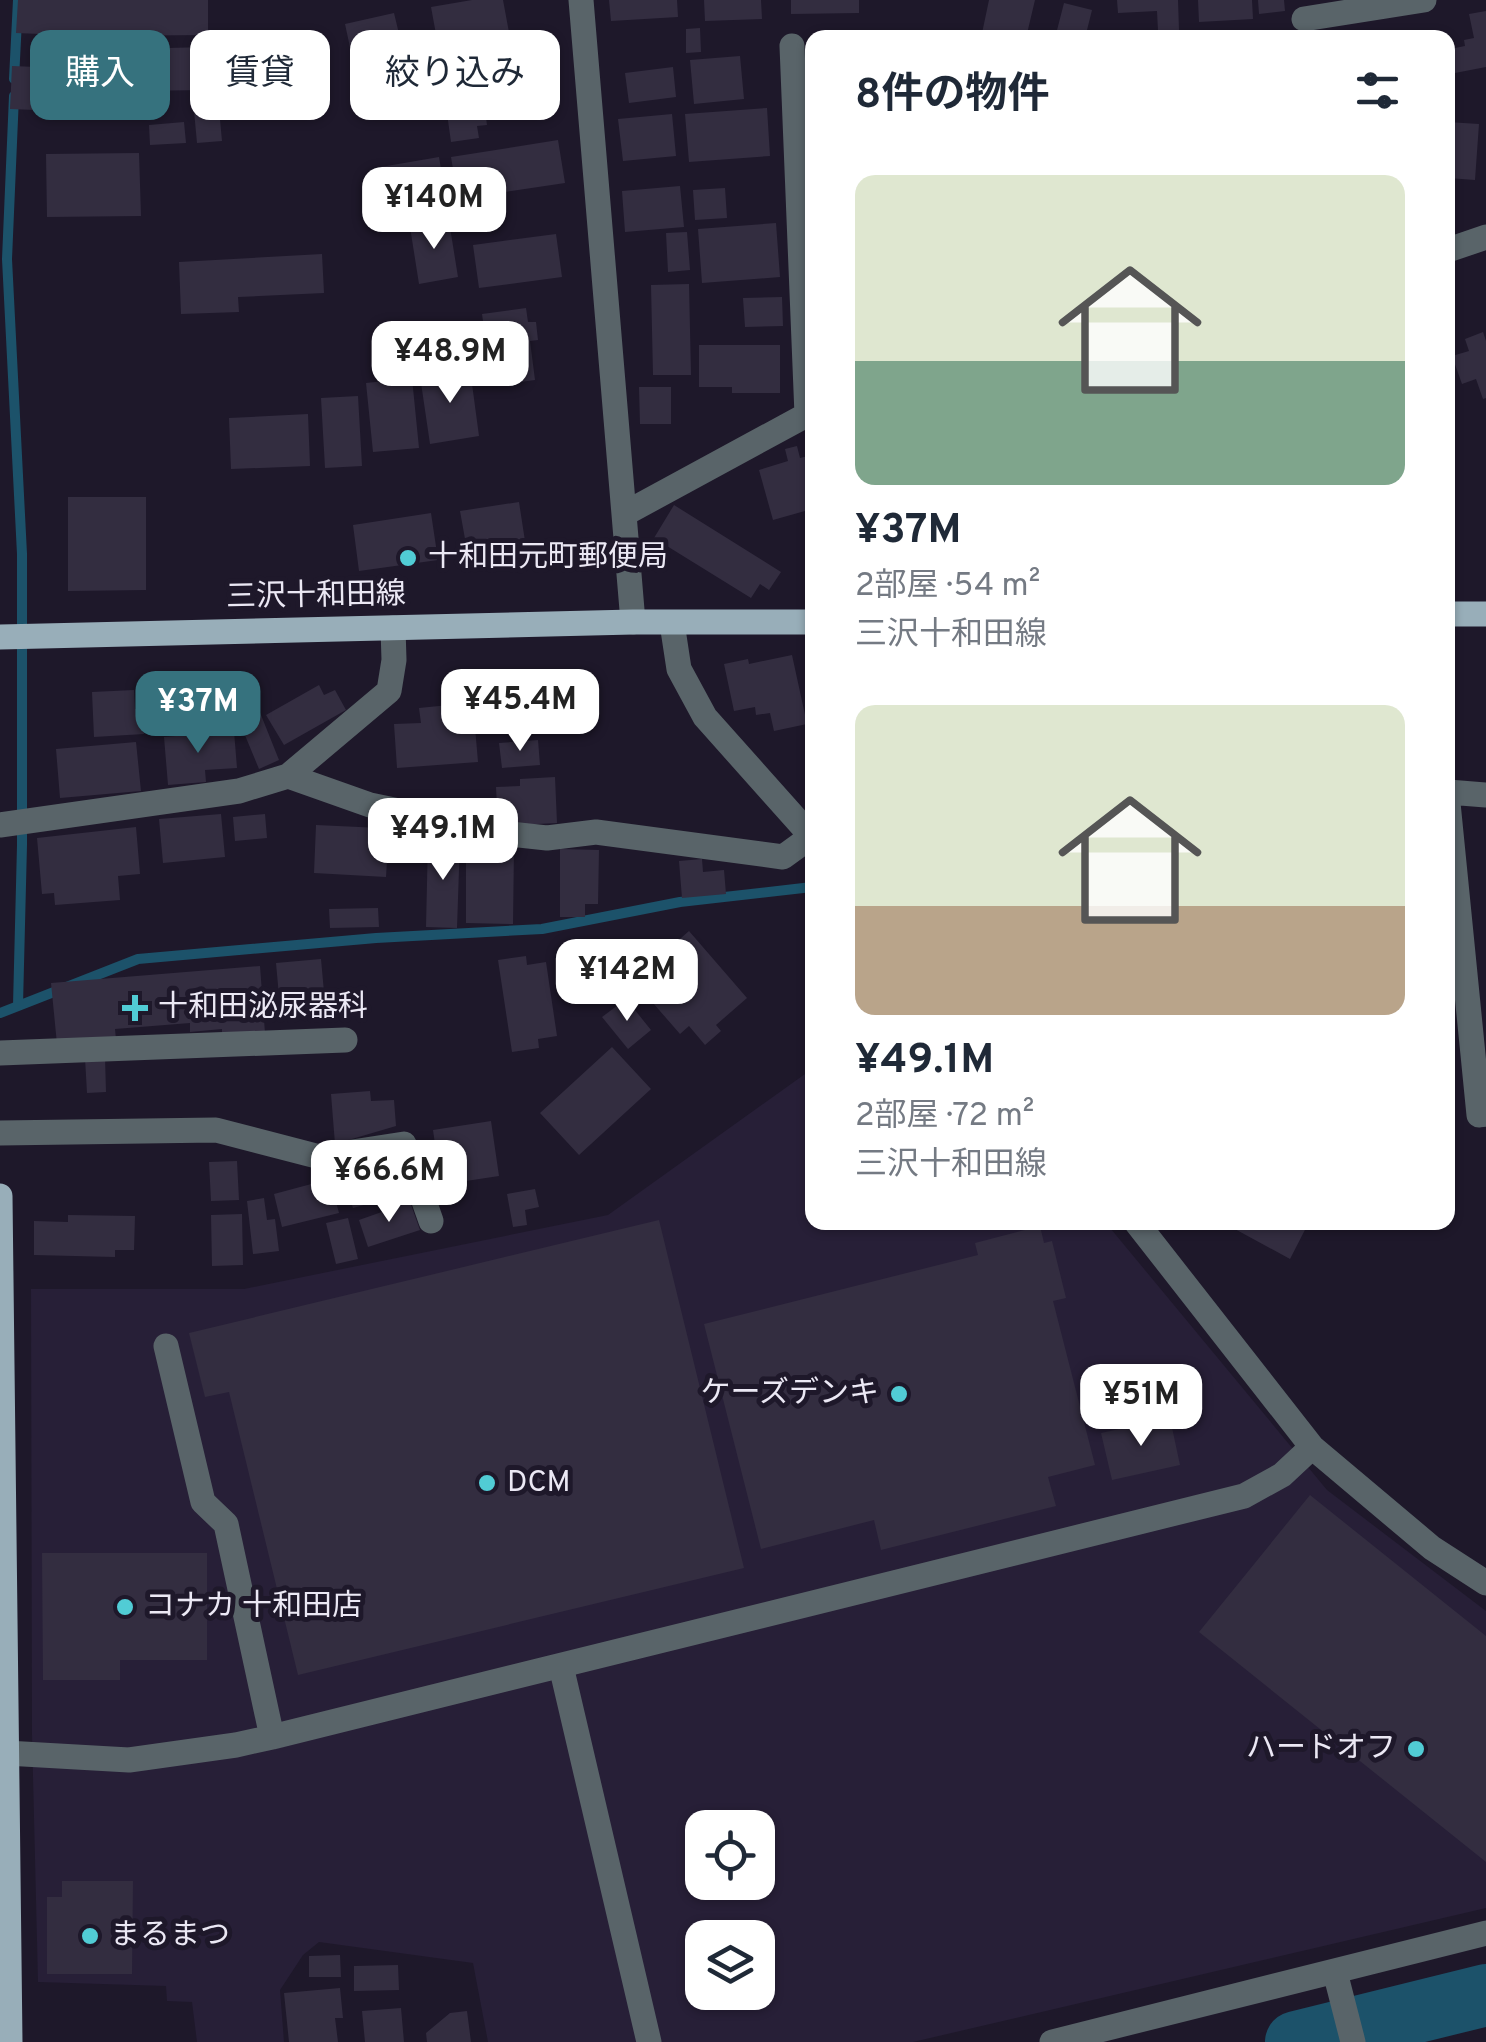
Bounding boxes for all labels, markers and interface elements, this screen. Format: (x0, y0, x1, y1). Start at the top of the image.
chip: 購入 (30, 30, 170, 120)
chip: 賃貸 (190, 30, 330, 120)
chip: 絞り込み (350, 30, 560, 120)
icon: filters (1350, 63, 1405, 118)
text: 8件の物件 (855, 70, 1049, 123)
pin: ¥140M (364, 167, 504, 252)
text: ¥140M (384, 179, 484, 219)
icon: home (1040, 240, 1220, 420)
pin: ¥48.9M (369, 321, 531, 406)
text: ¥48.9M (394, 333, 506, 373)
text: ¥37M (855, 505, 961, 558)
place label: 十和田元町郵便局 (428, 540, 668, 577)
marker: 十和田元町郵便局 (397, 547, 419, 569)
text: 2部屋 · 54 m² (855, 567, 1040, 607)
street label: 三沢十和田線 (226, 577, 406, 617)
text: 三沢十和田線 (855, 616, 1047, 656)
pin: ¥45.4M (439, 669, 601, 754)
pin: ¥37M (139, 671, 257, 756)
text: ¥45.4M (463, 681, 577, 721)
text: ¥37M (157, 683, 239, 723)
icon: home (1040, 770, 1220, 950)
pin: ¥49.1M (362, 798, 524, 883)
text: ¥49.1M (390, 810, 496, 850)
pin: ¥142M (557, 939, 697, 1024)
text: ¥142M (578, 951, 676, 991)
place label: 十和田泌尿器科 (158, 990, 368, 1027)
marker: 十和田泌尿器科 (122, 995, 148, 1021)
text: ¥49.1M (855, 1035, 994, 1088)
text: 2部屋 · 72 m² (855, 1097, 1034, 1137)
pin: ¥66.6M (308, 1140, 470, 1225)
text: 三沢十和田線 (855, 1146, 1047, 1186)
text: ¥66.6M (333, 1152, 445, 1192)
pin: ¥51M (1082, 1364, 1200, 1449)
place label: ケーズデンキ (701, 1376, 879, 1413)
text: ¥51M (1102, 1376, 1180, 1416)
marker: ケーズデンキ (888, 1383, 910, 1405)
place label: DCM (507, 1465, 571, 1502)
marker: DCM (476, 1472, 498, 1494)
place label: コナカ 十和田店 (145, 1589, 362, 1626)
marker: コナカ 十和田店 (114, 1596, 136, 1618)
place label: ハードオフ (1246, 1731, 1396, 1768)
marker: ハードオフ (1405, 1738, 1427, 1760)
map controls (685, 1810, 775, 2010)
button: locate (685, 1810, 775, 1900)
place label: まるまつ (110, 1918, 230, 1955)
button: layers (685, 1920, 775, 2010)
marker: まるまつ (79, 1925, 101, 1947)

